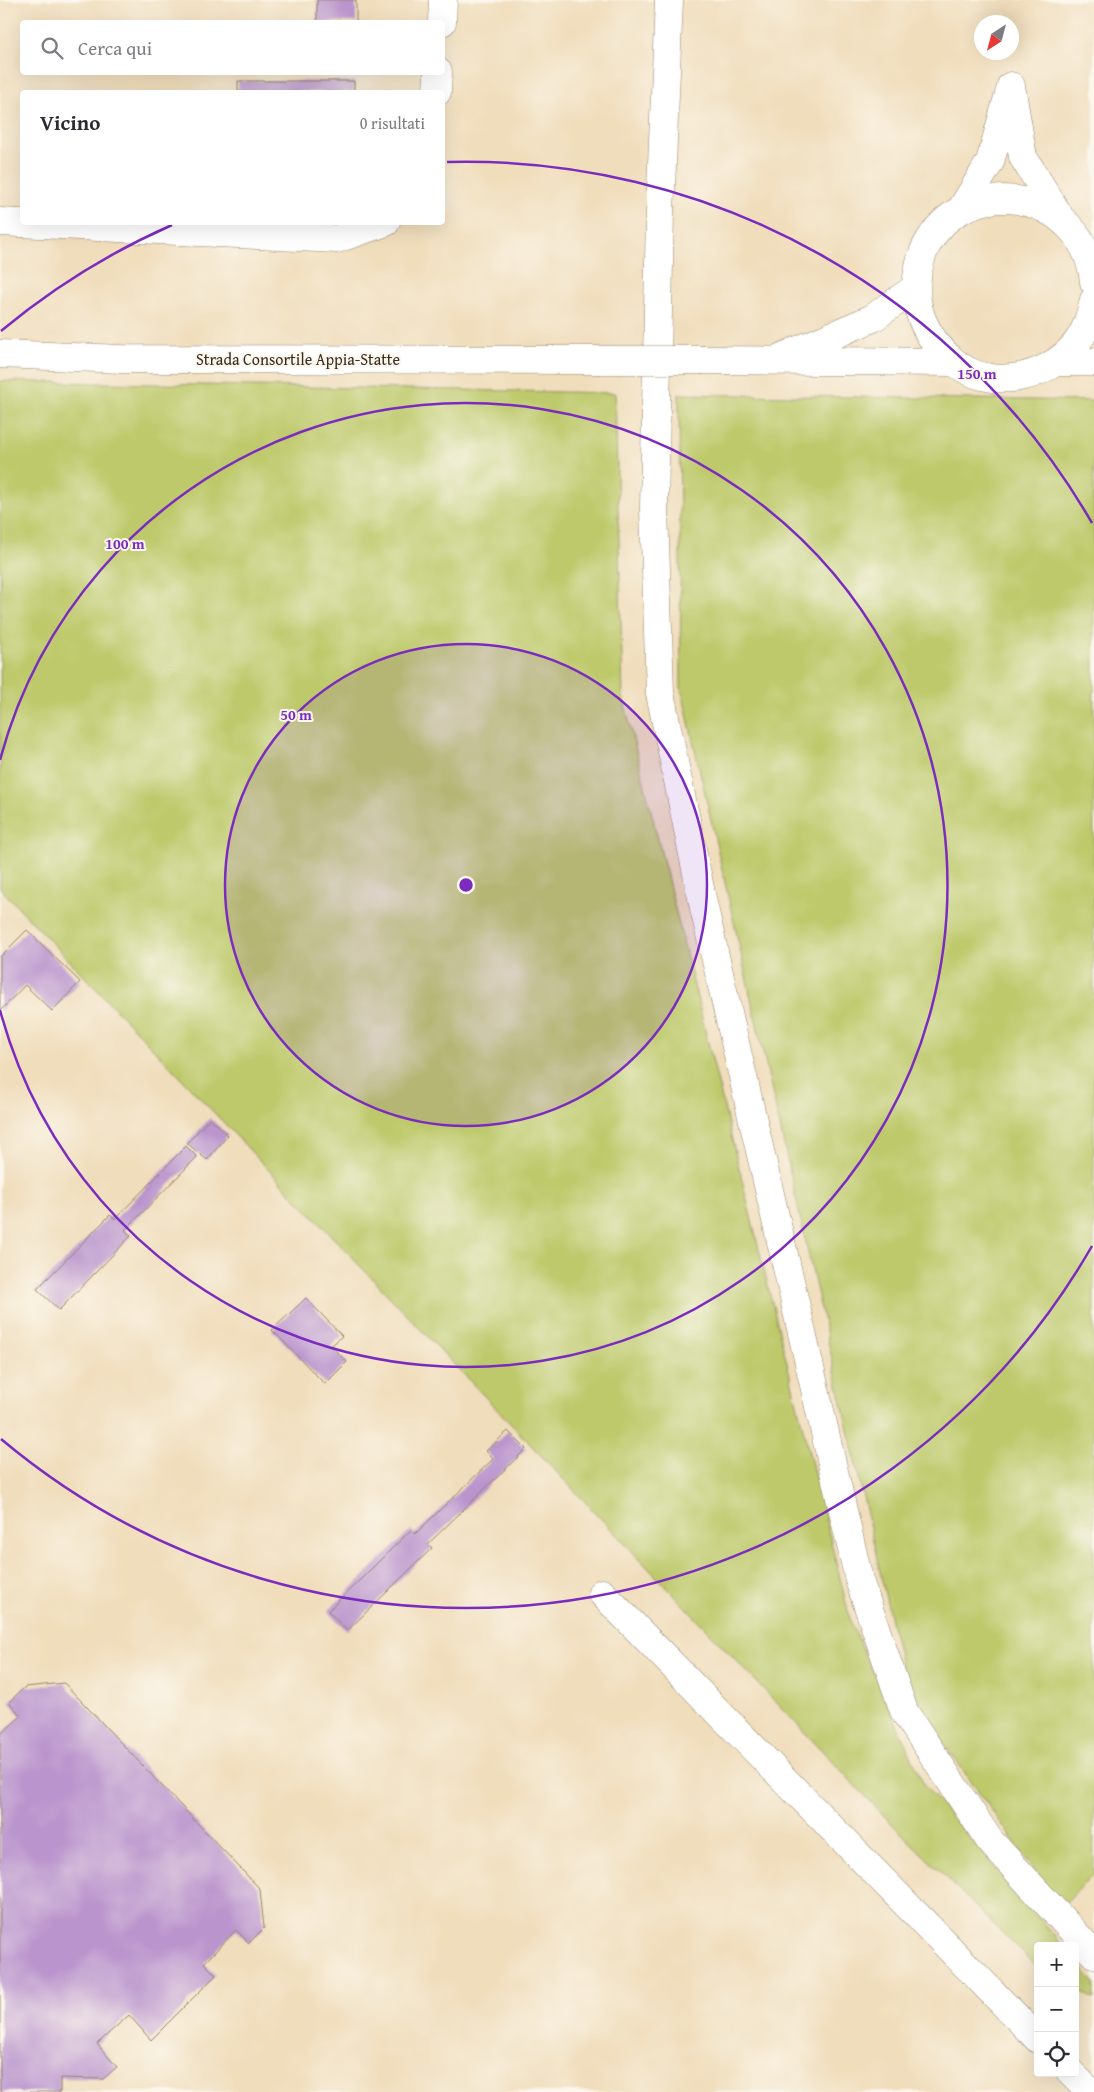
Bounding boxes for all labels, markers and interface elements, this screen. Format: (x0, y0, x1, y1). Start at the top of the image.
north arrow (974, 15, 1019, 60)
search box (20, 20, 445, 75)
icon: search (38, 34, 66, 62)
text: Cerca qui (78, 34, 152, 62)
text: Vicino (40, 107, 100, 138)
text: 0 risultati (360, 111, 425, 135)
street label: Strada Consortile Appia-Statte (196, 347, 400, 371)
text: 150 m (957, 363, 997, 384)
text: 100 m (105, 533, 145, 554)
text: 50 m (280, 704, 312, 725)
centre of rings (457, 876, 475, 894)
map controls (1034, 1942, 1079, 2077)
button: + (1034, 1942, 1079, 1987)
button: − (1034, 1987, 1079, 2032)
button: locate (1034, 2032, 1079, 2077)

